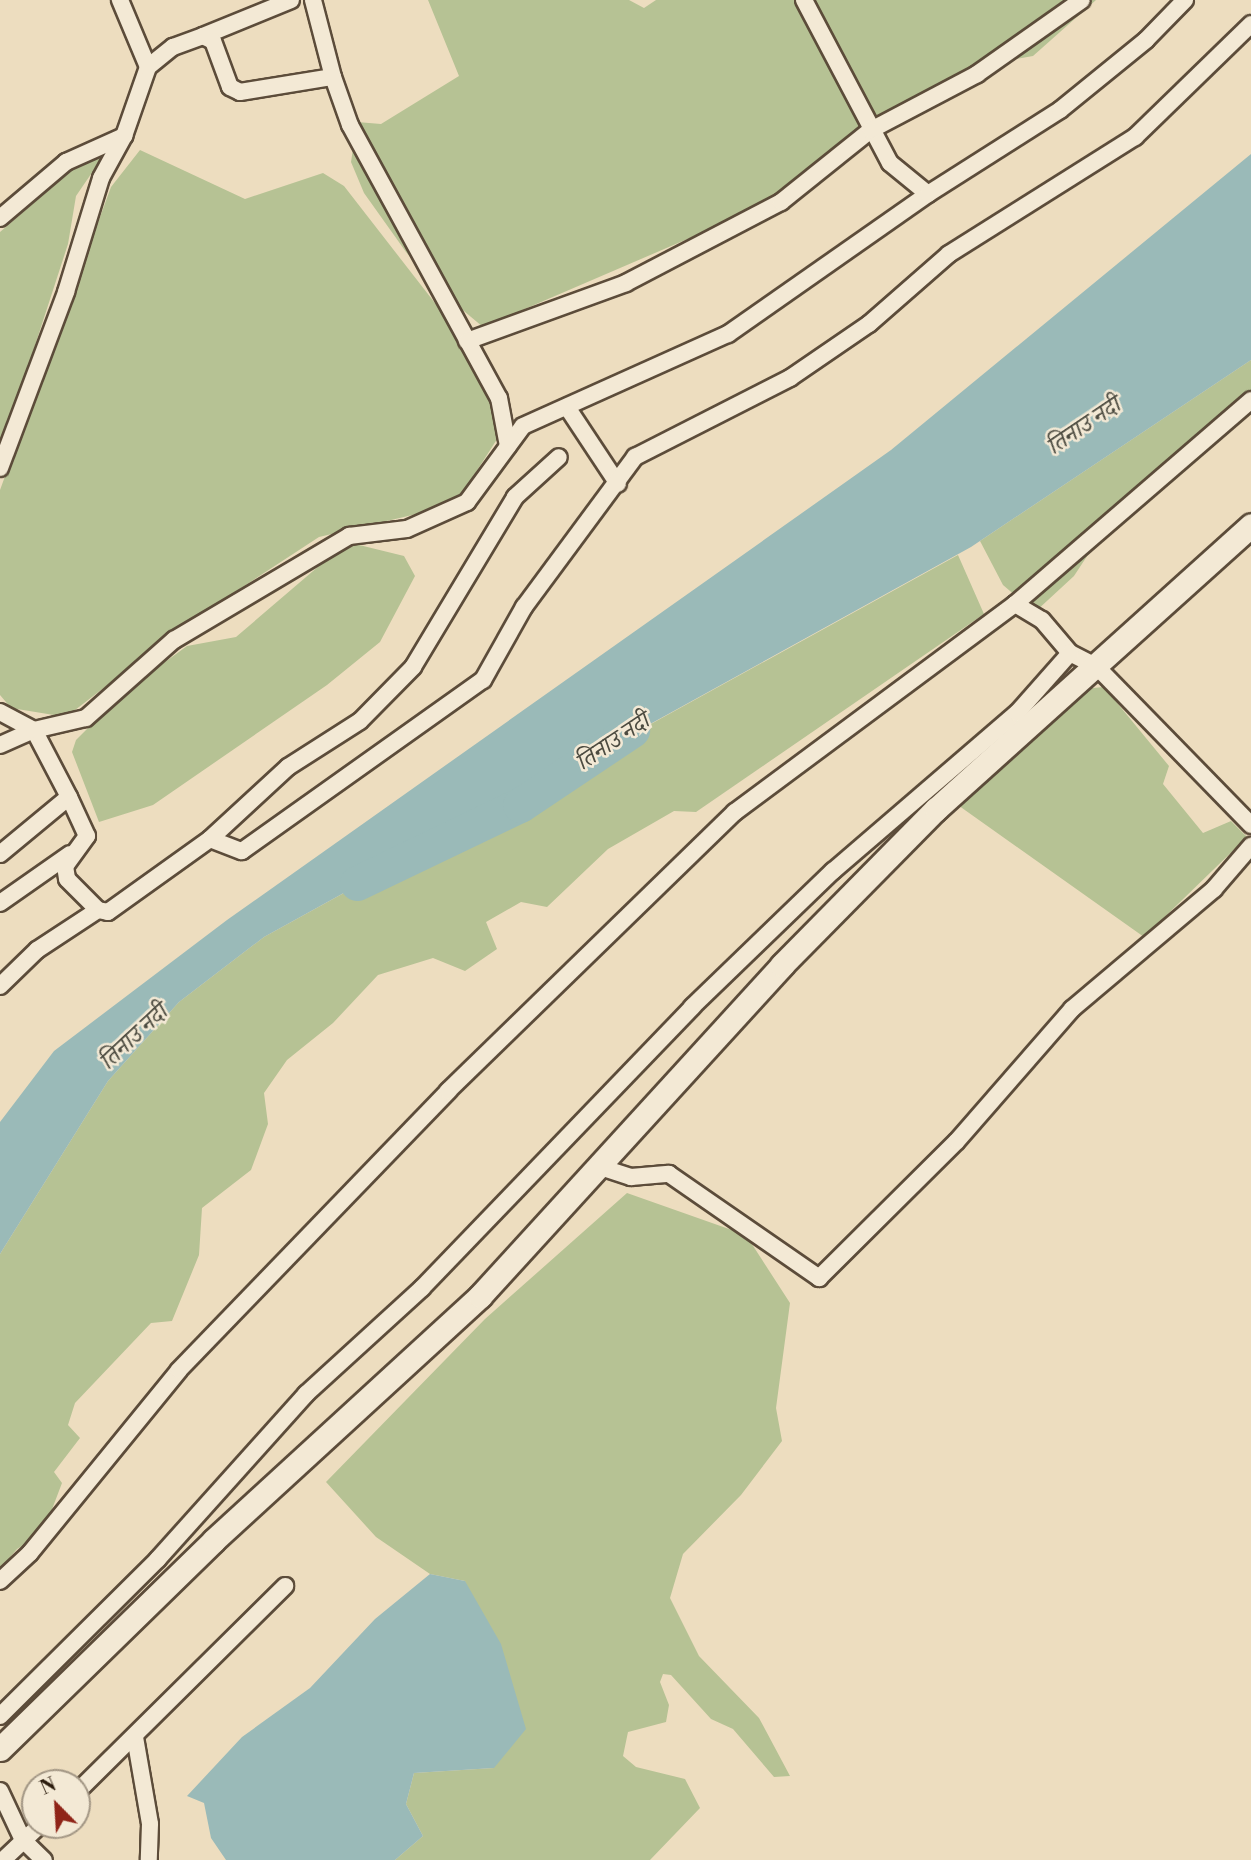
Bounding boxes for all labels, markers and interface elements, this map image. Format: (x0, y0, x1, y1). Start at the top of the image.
water label: तिनाउ नदी (1042, 392, 1126, 462)
water label: तिनाउ नदी (571, 708, 655, 778)
water label: तिनाउ नदी (94, 999, 174, 1077)
north arrow (21, 1769, 91, 1839)
text: N (37, 1773, 60, 1801)

